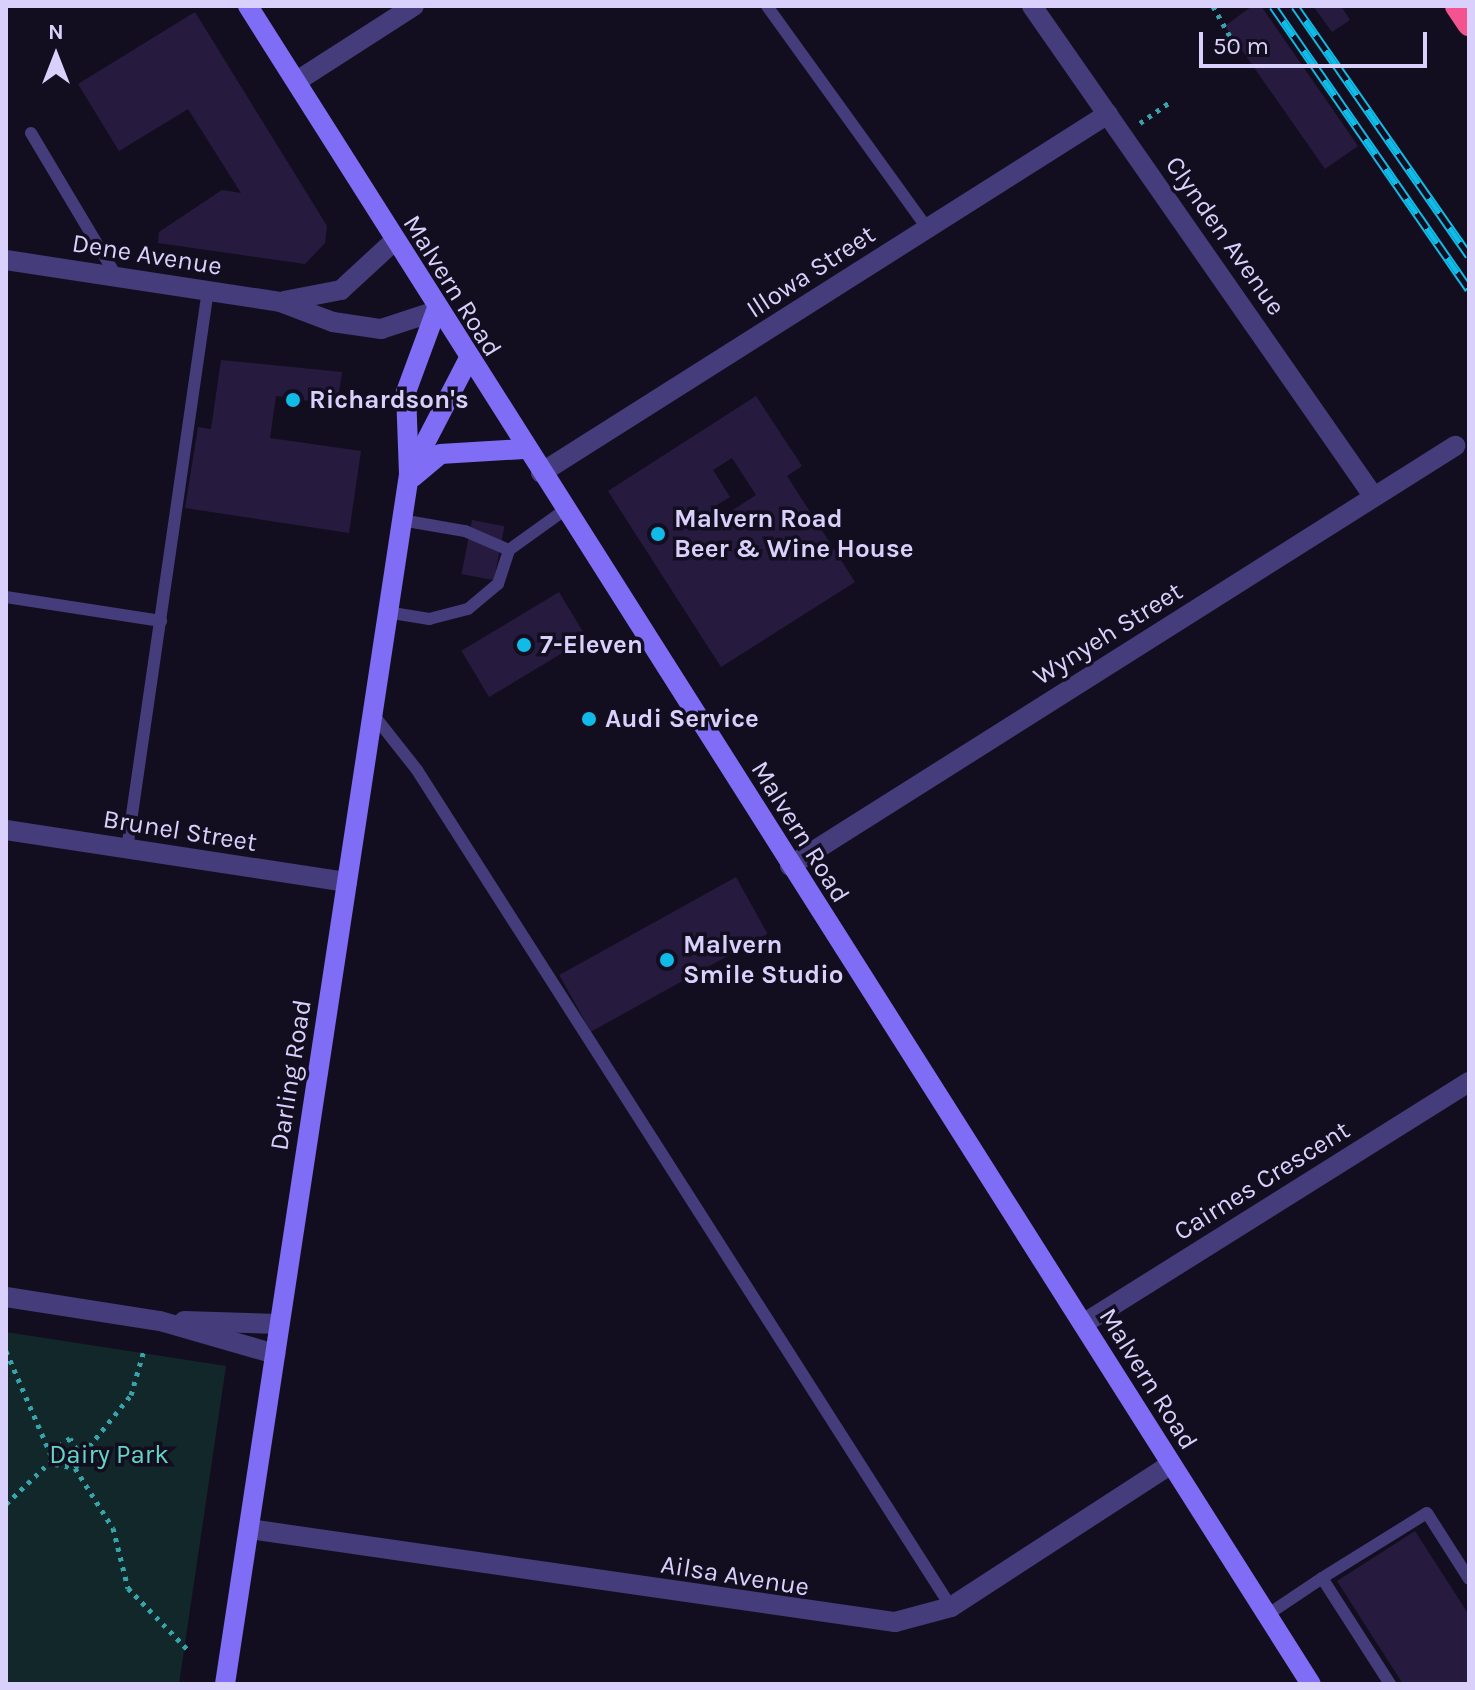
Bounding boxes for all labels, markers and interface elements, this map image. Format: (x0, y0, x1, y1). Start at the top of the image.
north arrow (16, 16, 96, 96)
scale bar (1203, 16, 1431, 66)
text: N (48, 19, 64, 45)
text: 50 m (1213, 32, 1269, 60)
street label: Clynden Avenue (1159, 150, 1291, 322)
street label: Malvern Road (396, 209, 508, 363)
street label: Illowa Street (741, 219, 881, 325)
street label: Dene Avenue (70, 228, 224, 282)
place label: Richardson's (309, 384, 469, 416)
marker: Richardson's (284, 391, 302, 409)
place label: Malvern Road Beer & Wine House (674, 503, 913, 564)
marker: Malvern Road Beer & Wine House (649, 525, 667, 543)
street label: Wynyeh Street (1028, 576, 1188, 692)
place label: 7-Eleven (540, 629, 643, 661)
marker: 7-Eleven (515, 636, 533, 654)
place label: Audi Service (605, 703, 759, 735)
marker: Audi Service (580, 710, 598, 728)
street label: Malvern Road (744, 755, 856, 909)
street label: Brunel Street (101, 803, 259, 859)
place label: Malvern Smile Studio (683, 929, 843, 990)
marker: Malvern Smile Studio (658, 951, 676, 969)
street label: Darling Road (264, 997, 318, 1153)
street label: Cairnes Crescent (1169, 1115, 1355, 1247)
street label: Malvern Road (1092, 1302, 1204, 1456)
park label: Dairy Park (49, 1439, 169, 1471)
street label: Ailsa Avenue (659, 1549, 811, 1603)

